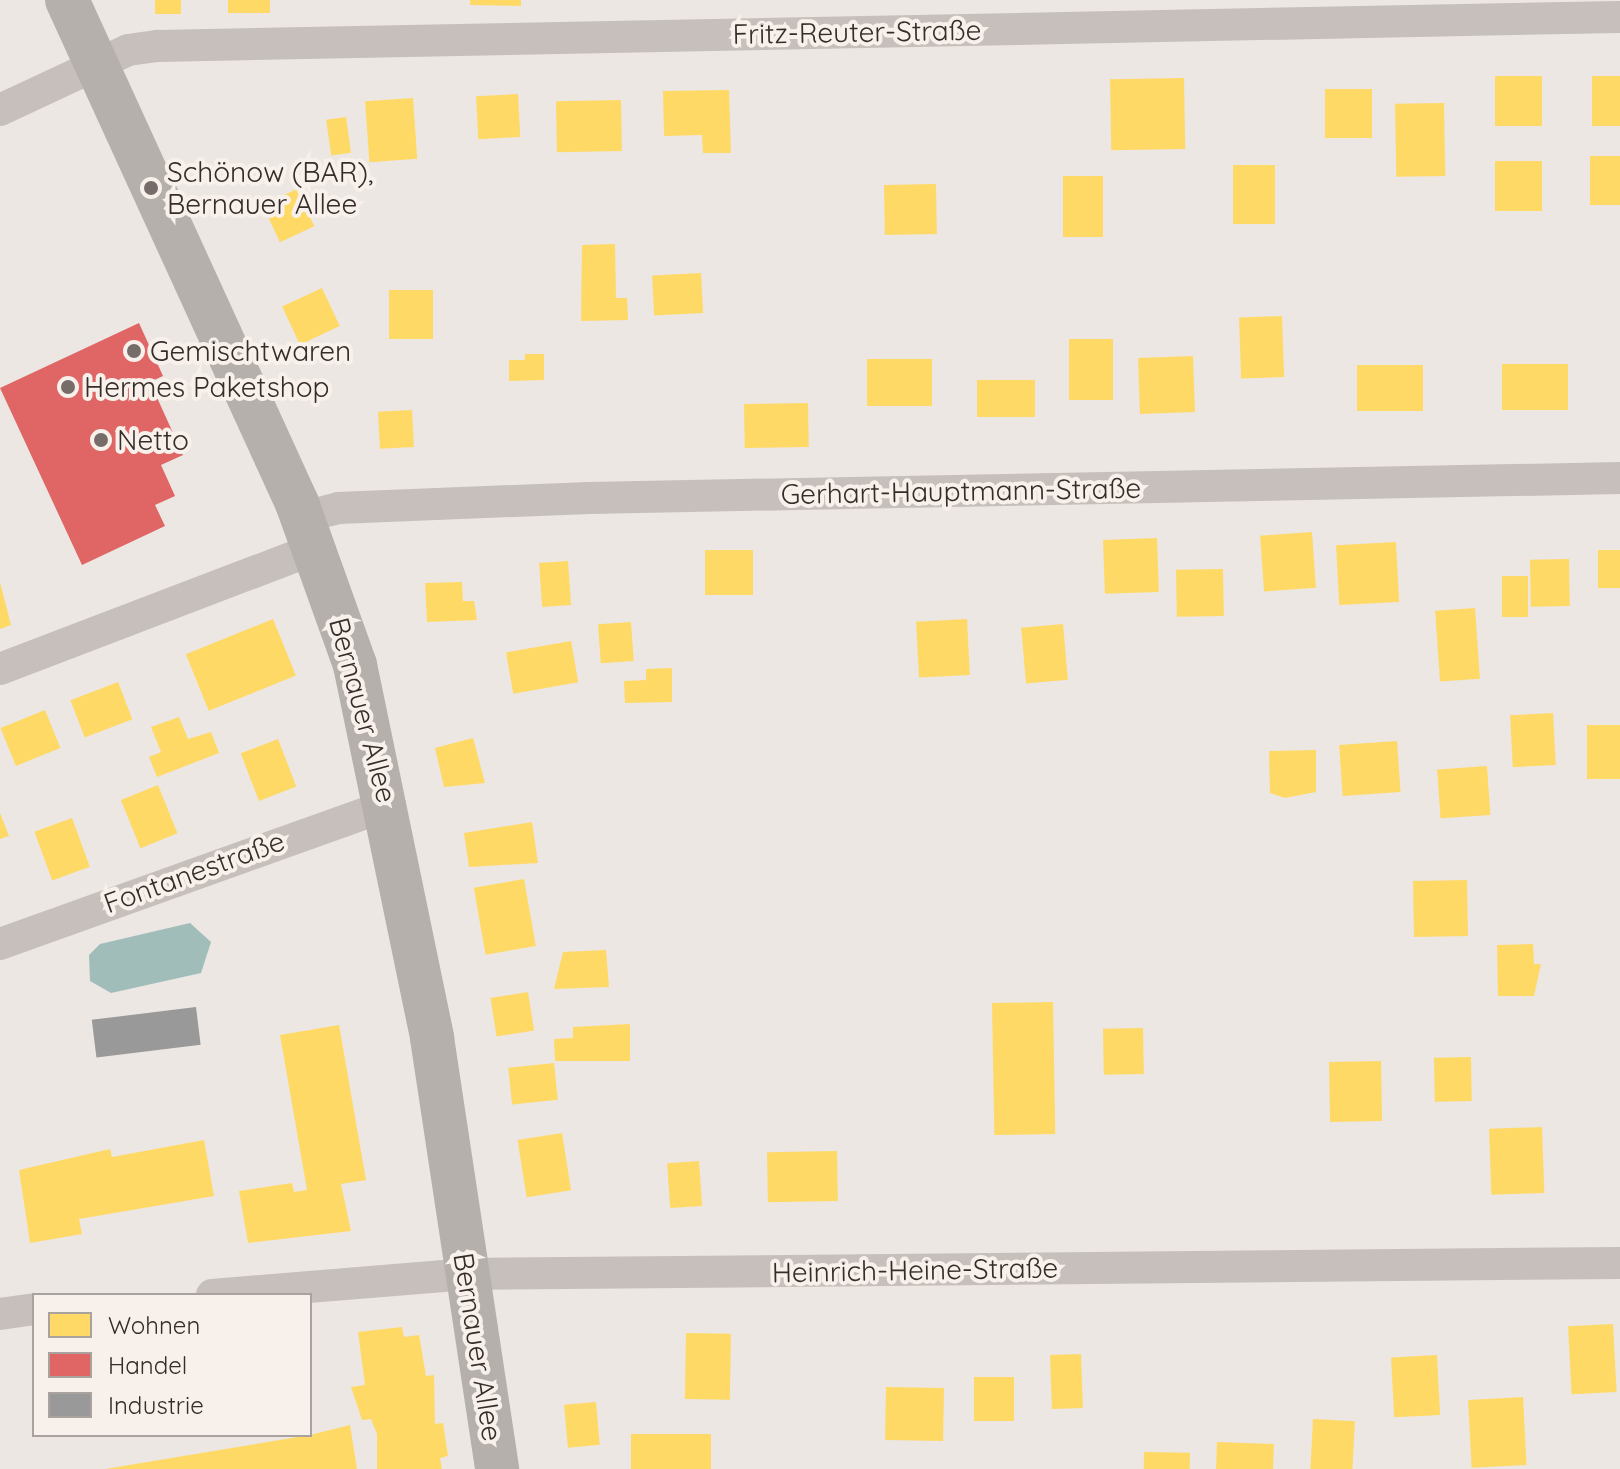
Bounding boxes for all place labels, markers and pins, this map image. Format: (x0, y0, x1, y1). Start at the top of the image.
place label: Schönow (BAR), Bernauer Allee (167, 155, 373, 221)
marker: Schönow (BAR), Bernauer Allee (142, 179, 160, 197)
place label: Gemischtwaren (150, 334, 351, 368)
marker: Gemischtwaren (125, 342, 143, 360)
place label: Hermes Paketshop (84, 370, 330, 404)
marker: Hermes Paketshop (59, 378, 77, 396)
place label: Netto (117, 423, 189, 457)
marker: Netto (92, 431, 110, 449)

